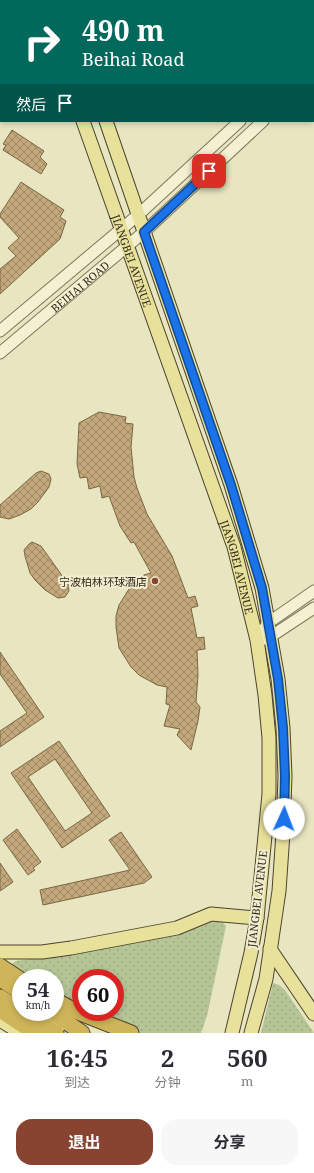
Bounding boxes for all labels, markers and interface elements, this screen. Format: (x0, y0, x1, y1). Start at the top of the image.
text: 490 m (82, 11, 164, 49)
icon: right (16, 16, 68, 68)
text: Beihai Road (82, 47, 185, 71)
icon: arrive (54, 92, 76, 114)
text: 然后 (16, 94, 46, 114)
pin (192, 154, 226, 188)
icon: arrive (198, 160, 220, 182)
street label: JIANGBEI AVENUE (109, 211, 156, 309)
street label: BEIHAI ROAD (47, 257, 112, 315)
street label: JIANGBEI AVENUE (217, 517, 258, 616)
place label: 宁波柏林环球酒店 (59, 574, 147, 589)
marker: 宁波柏林环球酒店 (150, 576, 160, 586)
position arrow (263, 798, 305, 840)
street label: JIANGBEI AVENUE (244, 850, 270, 949)
speed limit sign: 60 (72, 969, 124, 1021)
text: 54 (27, 976, 49, 1003)
text: km/h (26, 998, 50, 1012)
text: 16:45 (46, 1041, 108, 1074)
text: 2 (161, 1041, 174, 1074)
text: 560 (227, 1041, 268, 1074)
text: m (241, 1072, 253, 1090)
text: 到达 (64, 1073, 90, 1091)
text: 分钟 (154, 1073, 180, 1091)
button: 退出 (16, 1119, 153, 1165)
button: 分享 (161, 1119, 298, 1165)

